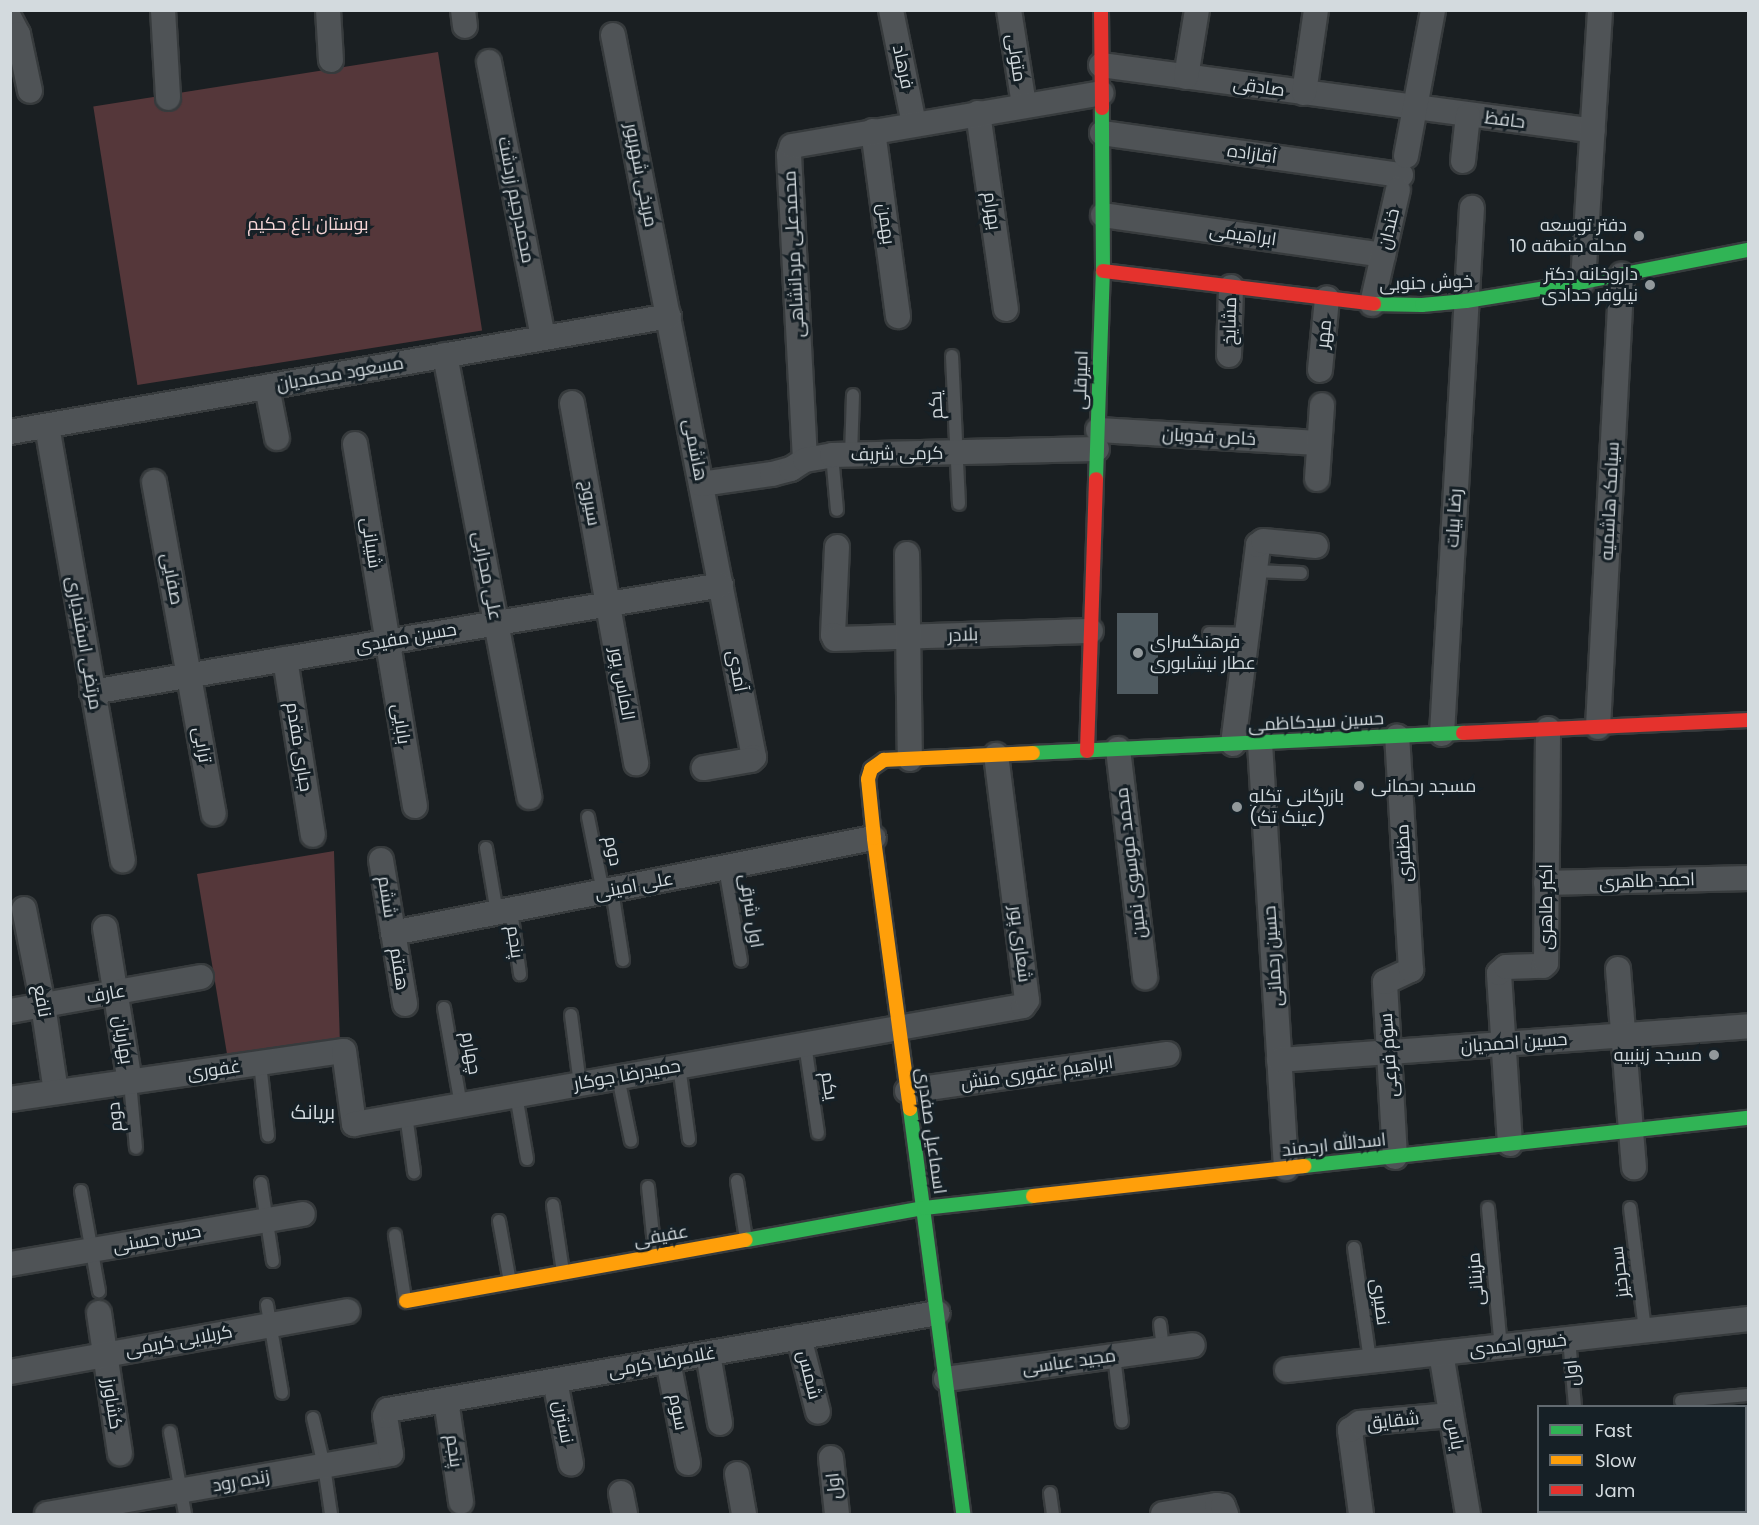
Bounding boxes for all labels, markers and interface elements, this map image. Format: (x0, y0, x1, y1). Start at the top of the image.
street label: متولی (1002, 33, 1030, 83)
street label: فرهاد (888, 43, 918, 91)
street label: صادقی (1232, 73, 1286, 101)
street label: حافظ (1484, 107, 1526, 133)
street label: مریخی شهریور (620, 121, 662, 229)
street label: محمدرحیم زردشت (493, 135, 539, 265)
street label: آقازاده (1226, 140, 1278, 168)
street label: محمدعلی مردانشاهی (779, 170, 809, 338)
street label: بهرام (979, 191, 1005, 231)
street label: بهمن (872, 202, 900, 246)
street label: خندان (1374, 206, 1404, 252)
park label: بوستان باغ حکیم (247, 213, 369, 235)
place label: دفتر توسعه محله منطقه 10 (1510, 215, 1627, 258)
street label: ابراهیمی (1208, 220, 1278, 250)
marker: دفتر توسعه محله منطقه 10 (1632, 229, 1646, 243)
place label: داروخانه دکتر نیلوفر حدادی (1542, 264, 1638, 306)
street label: خوش جنوبی (1379, 271, 1473, 295)
marker: داروخانه دکتر نیلوفر حدادی (1643, 278, 1657, 292)
street label: مشایخ (1219, 297, 1241, 345)
street label: مهر (1312, 319, 1336, 349)
street label: امیرقلی (1069, 350, 1093, 410)
street label: مسعود محمدیان (275, 352, 405, 396)
street label: یکم (924, 390, 948, 420)
street label: هاشمی (678, 417, 712, 483)
street label: خاص فدویان (1161, 424, 1257, 450)
street label: سیامک هاشمیه (1596, 441, 1624, 561)
street label: کرمی شریف (850, 442, 944, 466)
street label: سیروج (575, 479, 605, 527)
street label: رضا بیات (1442, 488, 1466, 548)
street label: شیبانی (356, 516, 386, 570)
street label: علی محرابی (468, 530, 506, 622)
street label: صفایی (156, 551, 188, 607)
street label: مرتضی اسفندیاری (62, 575, 106, 711)
street label: حسین مفیدی (354, 618, 458, 658)
street label: بلادر (947, 624, 979, 646)
place label: فرهنگسرای عطار نیشابوری (1150, 632, 1256, 674)
street label: الماس پور (605, 646, 639, 722)
marker: فرهنگسرای عطار نیشابوری (1131, 646, 1145, 660)
street label: آمدی (722, 648, 752, 694)
street label: جباری مقدم (281, 701, 317, 793)
street label: بابایی (387, 702, 415, 746)
street label: حسین سیدکاظمی (1248, 708, 1384, 736)
street label: ترابی (188, 726, 216, 764)
place label: مسجد رحمانی (1371, 775, 1476, 797)
marker: مسجد رحمانی (1352, 779, 1366, 793)
street label: محمد موسوی نمین (1111, 786, 1151, 940)
place label: بازرگانی تکلو (عینک تک) (1249, 786, 1344, 828)
marker: بازرگانی تکلو (عینک تک) (1230, 800, 1244, 814)
street label: مظفری (1392, 823, 1416, 883)
street label: دوم (600, 834, 626, 868)
street label: اکبر طاهری (1535, 864, 1557, 950)
street label: علی امینی (593, 868, 675, 904)
street label: احمد طاهری (1599, 869, 1695, 893)
street label: اول شرقی (734, 872, 768, 950)
street label: ششم (373, 874, 401, 920)
street label: شعاری پور (1005, 904, 1035, 984)
street label: حسین رحمانی (1259, 905, 1287, 1007)
street label: پنجم (502, 924, 528, 960)
street label: هفتم (385, 946, 413, 992)
street label: عارف (85, 980, 127, 1008)
street label: نافع (29, 983, 55, 1019)
street label: سوم فرعی (1375, 1012, 1403, 1098)
street label: بهاریان (109, 1014, 137, 1066)
street label: حسین احمدیان (1460, 1028, 1568, 1058)
street label: چهارم (457, 1030, 485, 1076)
place label: مسجد زینبیه (1614, 1044, 1702, 1066)
marker: مسجد زینبیه (1707, 1048, 1721, 1062)
street label: ابراهیم غفوری منش (959, 1052, 1115, 1094)
street label: حمیدرضا جوکار (572, 1055, 682, 1095)
street label: غفوری (186, 1056, 242, 1084)
street label: اسماعیل صفدری (911, 1066, 951, 1196)
street label: یکم (816, 1070, 842, 1102)
district label: بریانک (291, 1100, 335, 1124)
street label: دوم (103, 1101, 127, 1133)
street label: اسدالله ارجمند (1281, 1129, 1387, 1161)
street label: حسن حسنی (111, 1221, 203, 1257)
street label: عفیفی (632, 1221, 690, 1251)
street label: سحرخیز (1606, 1245, 1634, 1299)
street label: مزینانی (1463, 1252, 1489, 1306)
street label: نصیری (1366, 1277, 1394, 1327)
street label: کربلایی کریمی (124, 1321, 234, 1361)
street label: خسرو احمدی (1468, 1329, 1568, 1361)
street label: غلامرضا کرمی (607, 1342, 717, 1382)
street label: مجید عباسی (1021, 1345, 1117, 1379)
street label: شمس (793, 1348, 825, 1402)
street label: اول (1560, 1359, 1584, 1387)
street label: کشاورز (97, 1377, 127, 1431)
street label: سوم (664, 1392, 692, 1432)
street label: نسترن (548, 1399, 578, 1445)
legend (1537, 1405, 1747, 1513)
street label: شقایق (1366, 1408, 1420, 1434)
street label: یاس (1442, 1416, 1468, 1452)
text: Fast (1595, 1418, 1632, 1443)
street label: پنجم (441, 1433, 467, 1469)
text: Slow (1595, 1448, 1636, 1473)
street label: زنده رود (211, 1465, 271, 1497)
street label: اول (822, 1472, 846, 1500)
text: Jam (1595, 1478, 1635, 1503)

